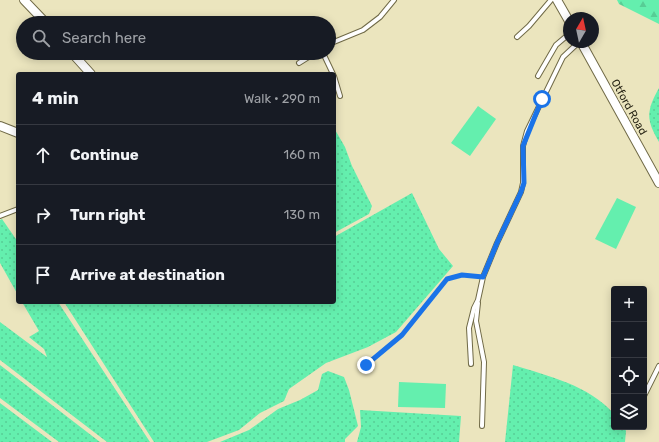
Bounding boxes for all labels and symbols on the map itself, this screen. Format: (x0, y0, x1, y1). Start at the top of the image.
north arrow (563, 12, 599, 48)
street label: Otford Road (608, 77, 650, 137)
route start (533, 90, 551, 108)
route end (357, 356, 375, 374)

